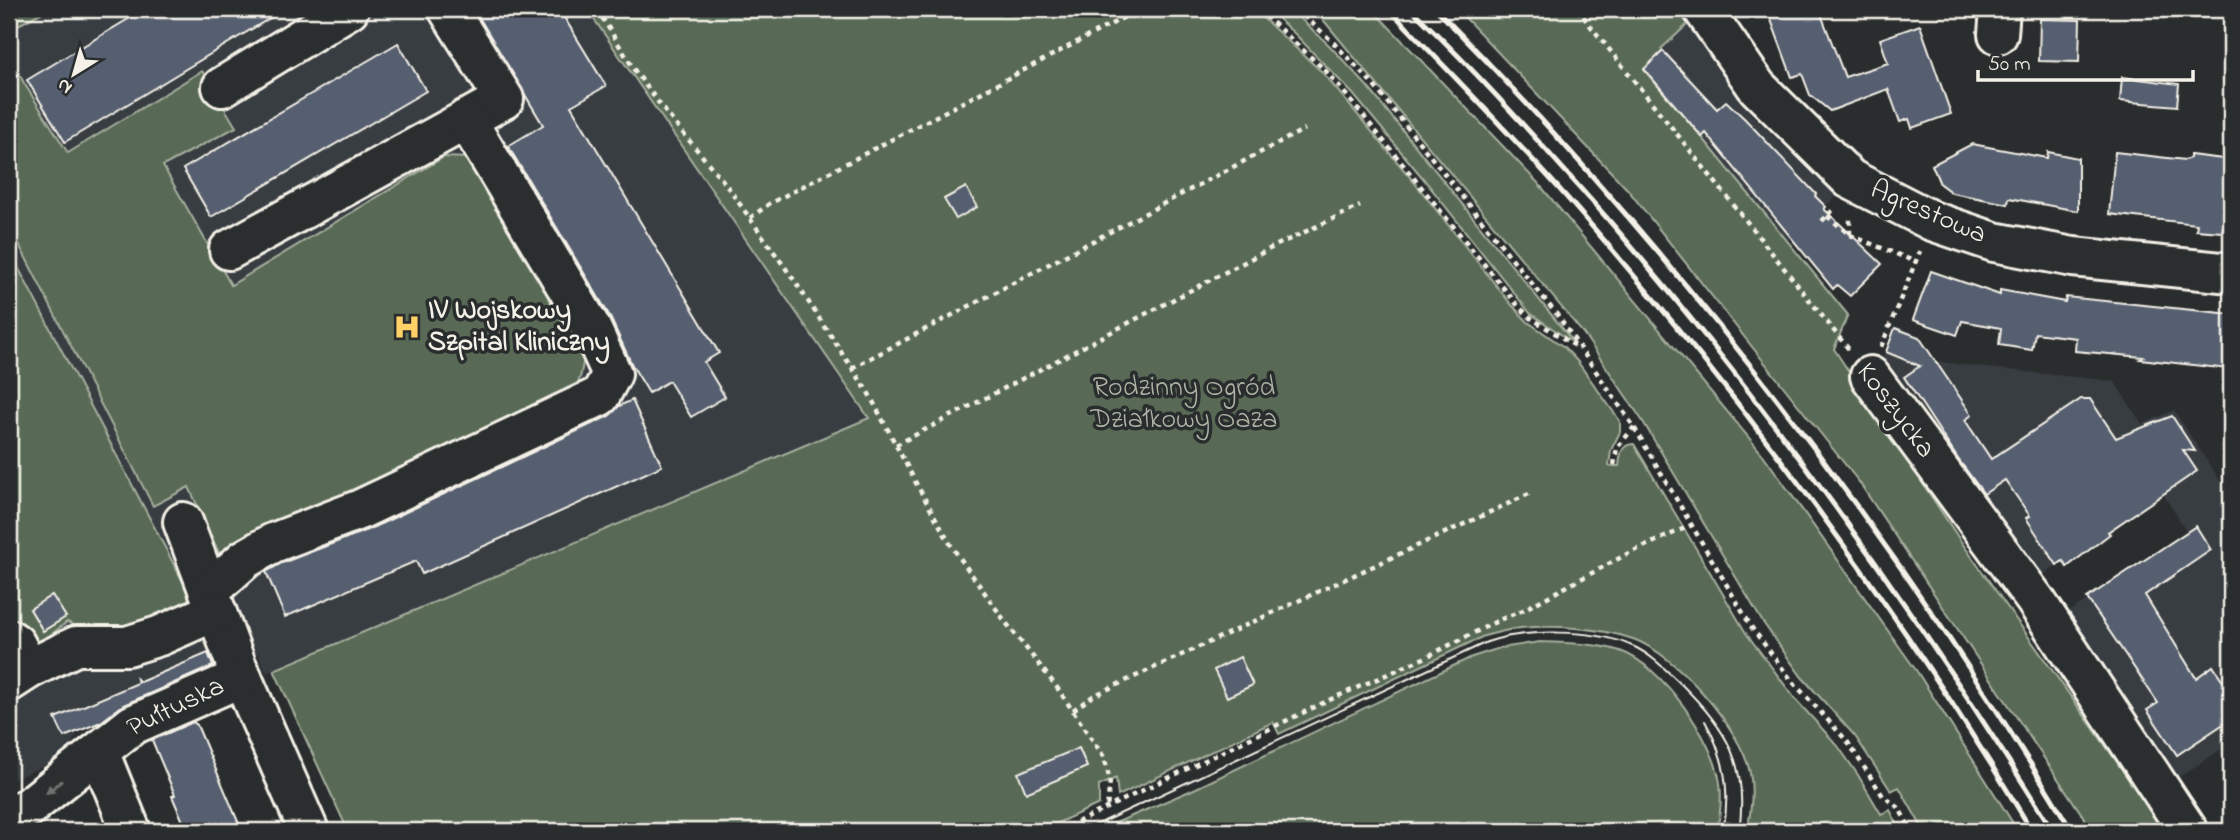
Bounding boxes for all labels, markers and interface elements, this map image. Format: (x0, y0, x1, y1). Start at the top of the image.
north arrow (38, 38, 108, 108)
scale bar (1978, 38, 2193, 82)
text: 50 m (1988, 50, 2031, 80)
text: N (52, 71, 79, 100)
street label: Agrestowa (1863, 170, 1993, 256)
place label: IV Wojskowy Szpital Kliniczny (428, 291, 610, 364)
hospital icon: IV Wojskowy Szpital Kliniczny (392, 312, 422, 342)
street label: Koszycka (1845, 355, 1945, 467)
park label: Rodzinny Ogród Działkowy Oaza (1090, 368, 1277, 441)
street label: Pułtuska (120, 667, 232, 749)
one-way arrow (45, 780, 63, 794)

